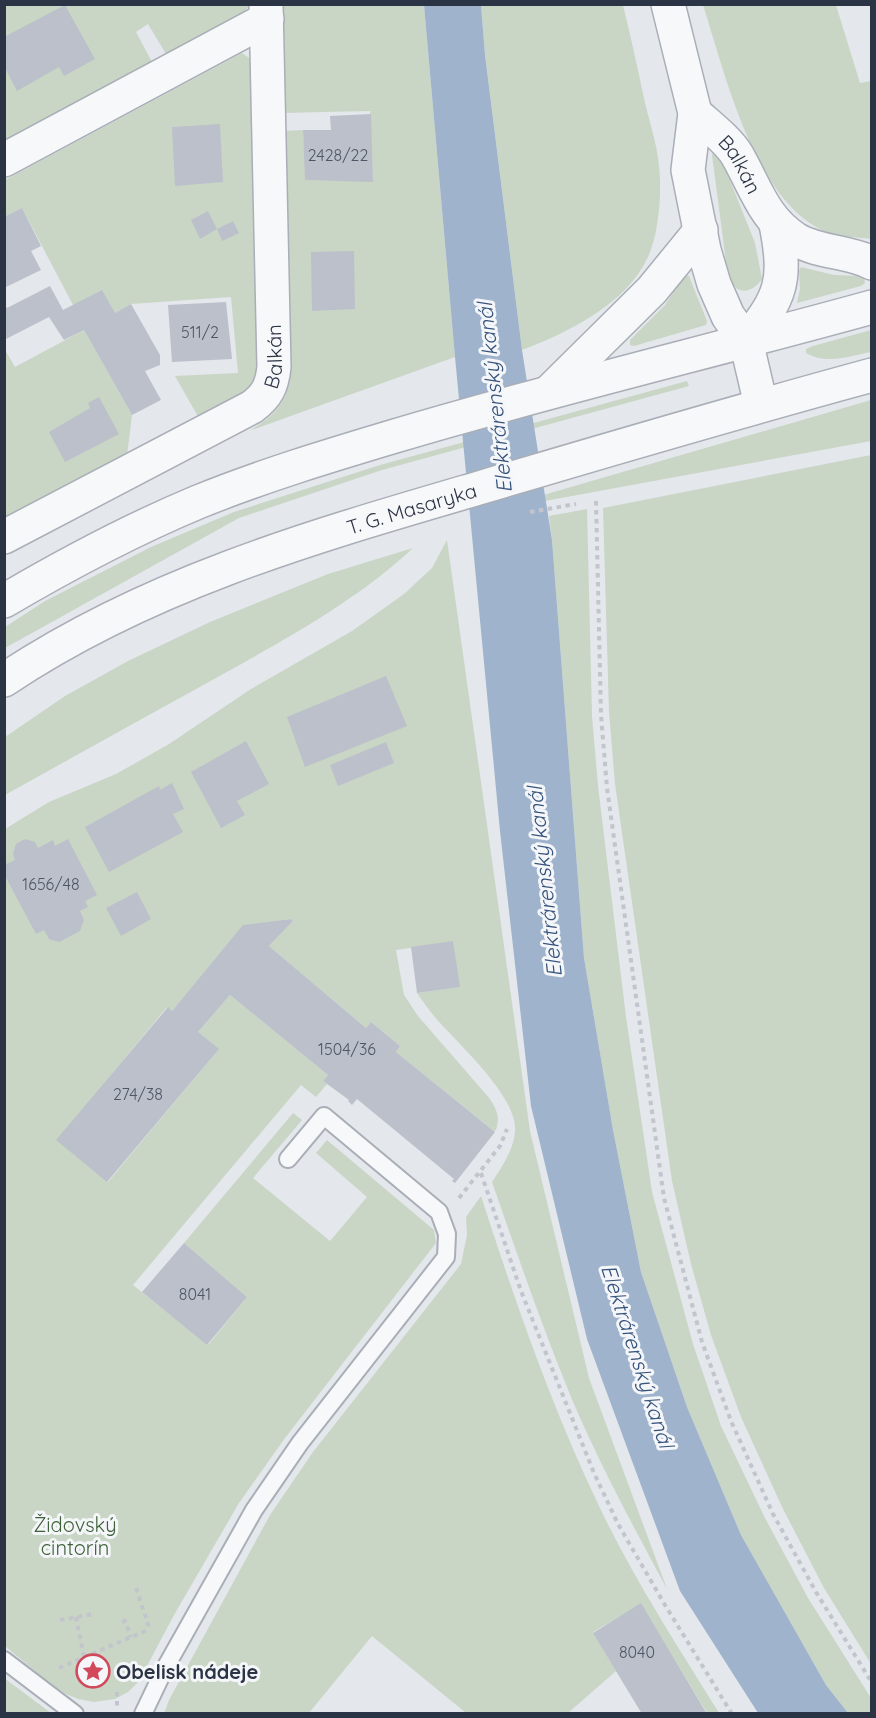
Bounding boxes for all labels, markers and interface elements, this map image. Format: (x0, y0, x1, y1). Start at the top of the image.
street label: Balkán (714, 129, 767, 198)
house number: 2428/22 (308, 145, 368, 165)
water label: Elektrárenský kanál (471, 299, 517, 494)
house number: 511/2 (181, 322, 219, 342)
street label: Balkán (257, 324, 287, 392)
street label: T. G. Masaryka (343, 477, 479, 539)
water label: Elektrárenský kanál (521, 783, 567, 978)
house number: 1656/48 (22, 874, 80, 894)
house number: 1504/36 (318, 1039, 376, 1059)
house number: 274/38 (113, 1084, 163, 1104)
water label: Elektrárenský kanál (596, 1261, 681, 1453)
house number: 8041 (179, 1284, 211, 1304)
park label: Židovský cintorín (33, 1512, 117, 1560)
house number: 8040 (619, 1642, 655, 1662)
place icon: Obelisk nádeje (75, 1653, 111, 1689)
place label: Obelisk nádeje (116, 1659, 258, 1684)

